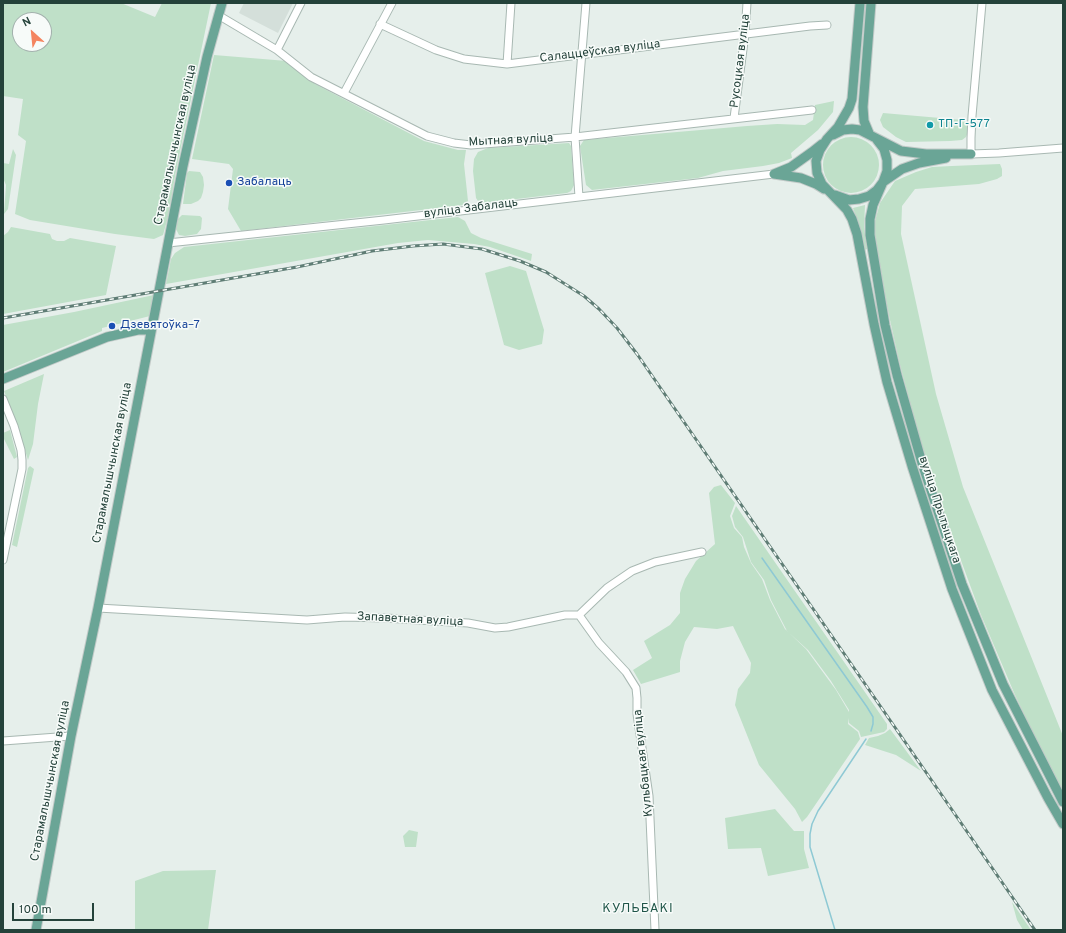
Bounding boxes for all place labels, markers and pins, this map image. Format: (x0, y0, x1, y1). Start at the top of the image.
place label: ТП-Г-577 (938, 118, 990, 132)
marker: ТП-Г-577 (925, 120, 935, 130)
place label: Забалаць (237, 176, 292, 190)
marker: Забалаць (224, 178, 234, 188)
place label: Дзевятоўка–7 (120, 319, 200, 333)
marker: Дзевятоўка–7 (107, 321, 117, 331)

